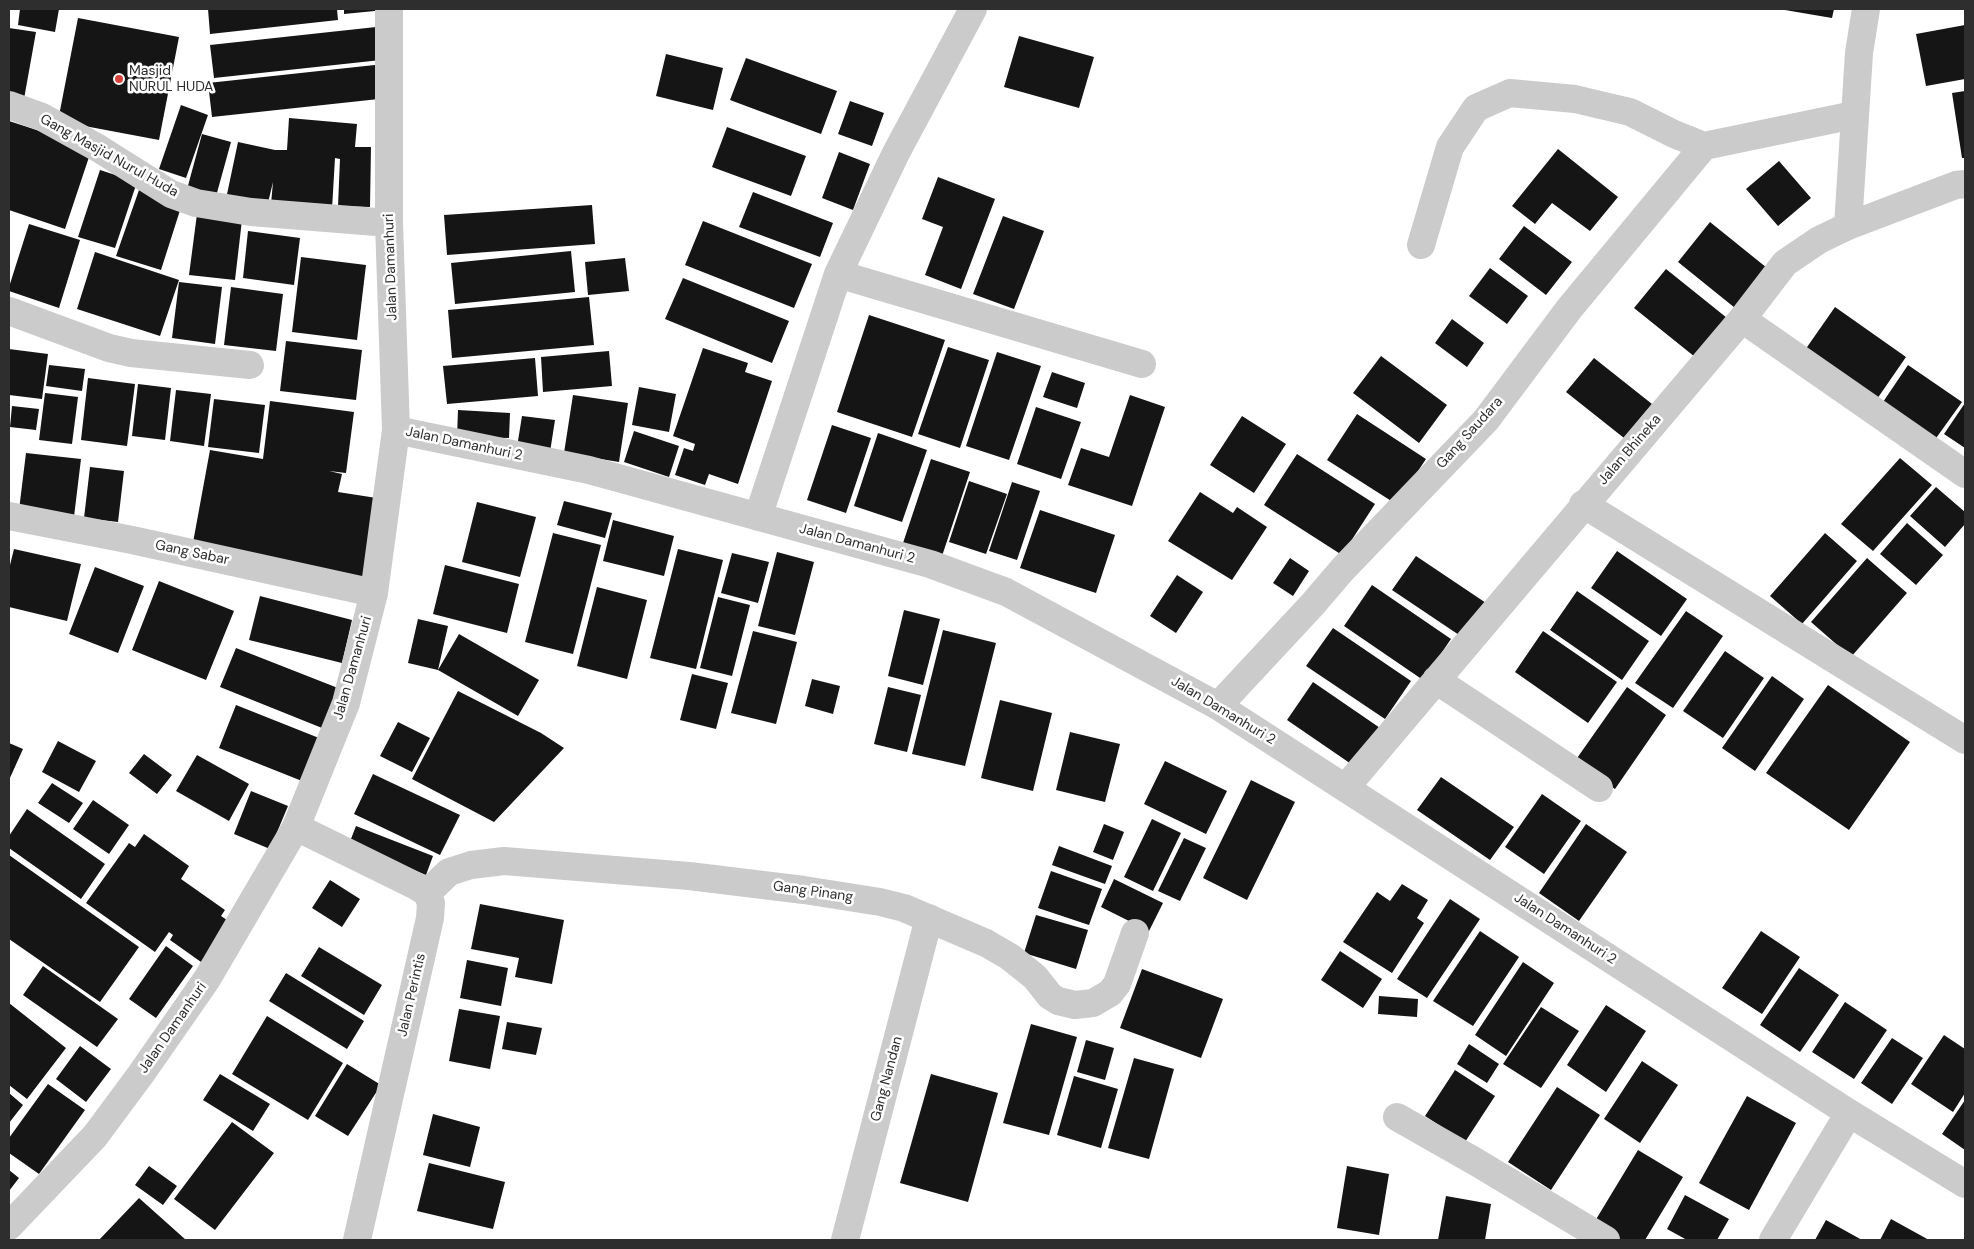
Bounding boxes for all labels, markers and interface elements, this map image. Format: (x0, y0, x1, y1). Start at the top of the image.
place label: Masjid NURUL HUDA (129, 63, 213, 95)
marker: Masjid NURUL HUDA (113, 73, 125, 85)
street label: Gang Masjid Nurul Huda (37, 111, 181, 201)
street label: Jalan Damanhuri (381, 213, 401, 321)
street label: Gang Saudara (1433, 394, 1507, 472)
street label: Jalan Bhineka (1595, 411, 1665, 489)
street label: Jalan Damanhuri 2 (404, 423, 524, 465)
street label: Jalan Damanhuri 2 (797, 520, 917, 568)
street label: Gang Sabar (154, 537, 230, 569)
street label: Jalan Damanhuri (330, 614, 376, 722)
street label: Jalan Damanhuri 2 (1168, 673, 1278, 749)
street label: Gang Pinang (772, 878, 854, 906)
street label: Jalan Damanhuri 2 (1511, 890, 1619, 968)
street label: Jalan Perintis (394, 952, 430, 1038)
street label: Jalan Damanhuri (135, 979, 211, 1077)
street label: Gang Nandan (868, 1035, 906, 1123)

